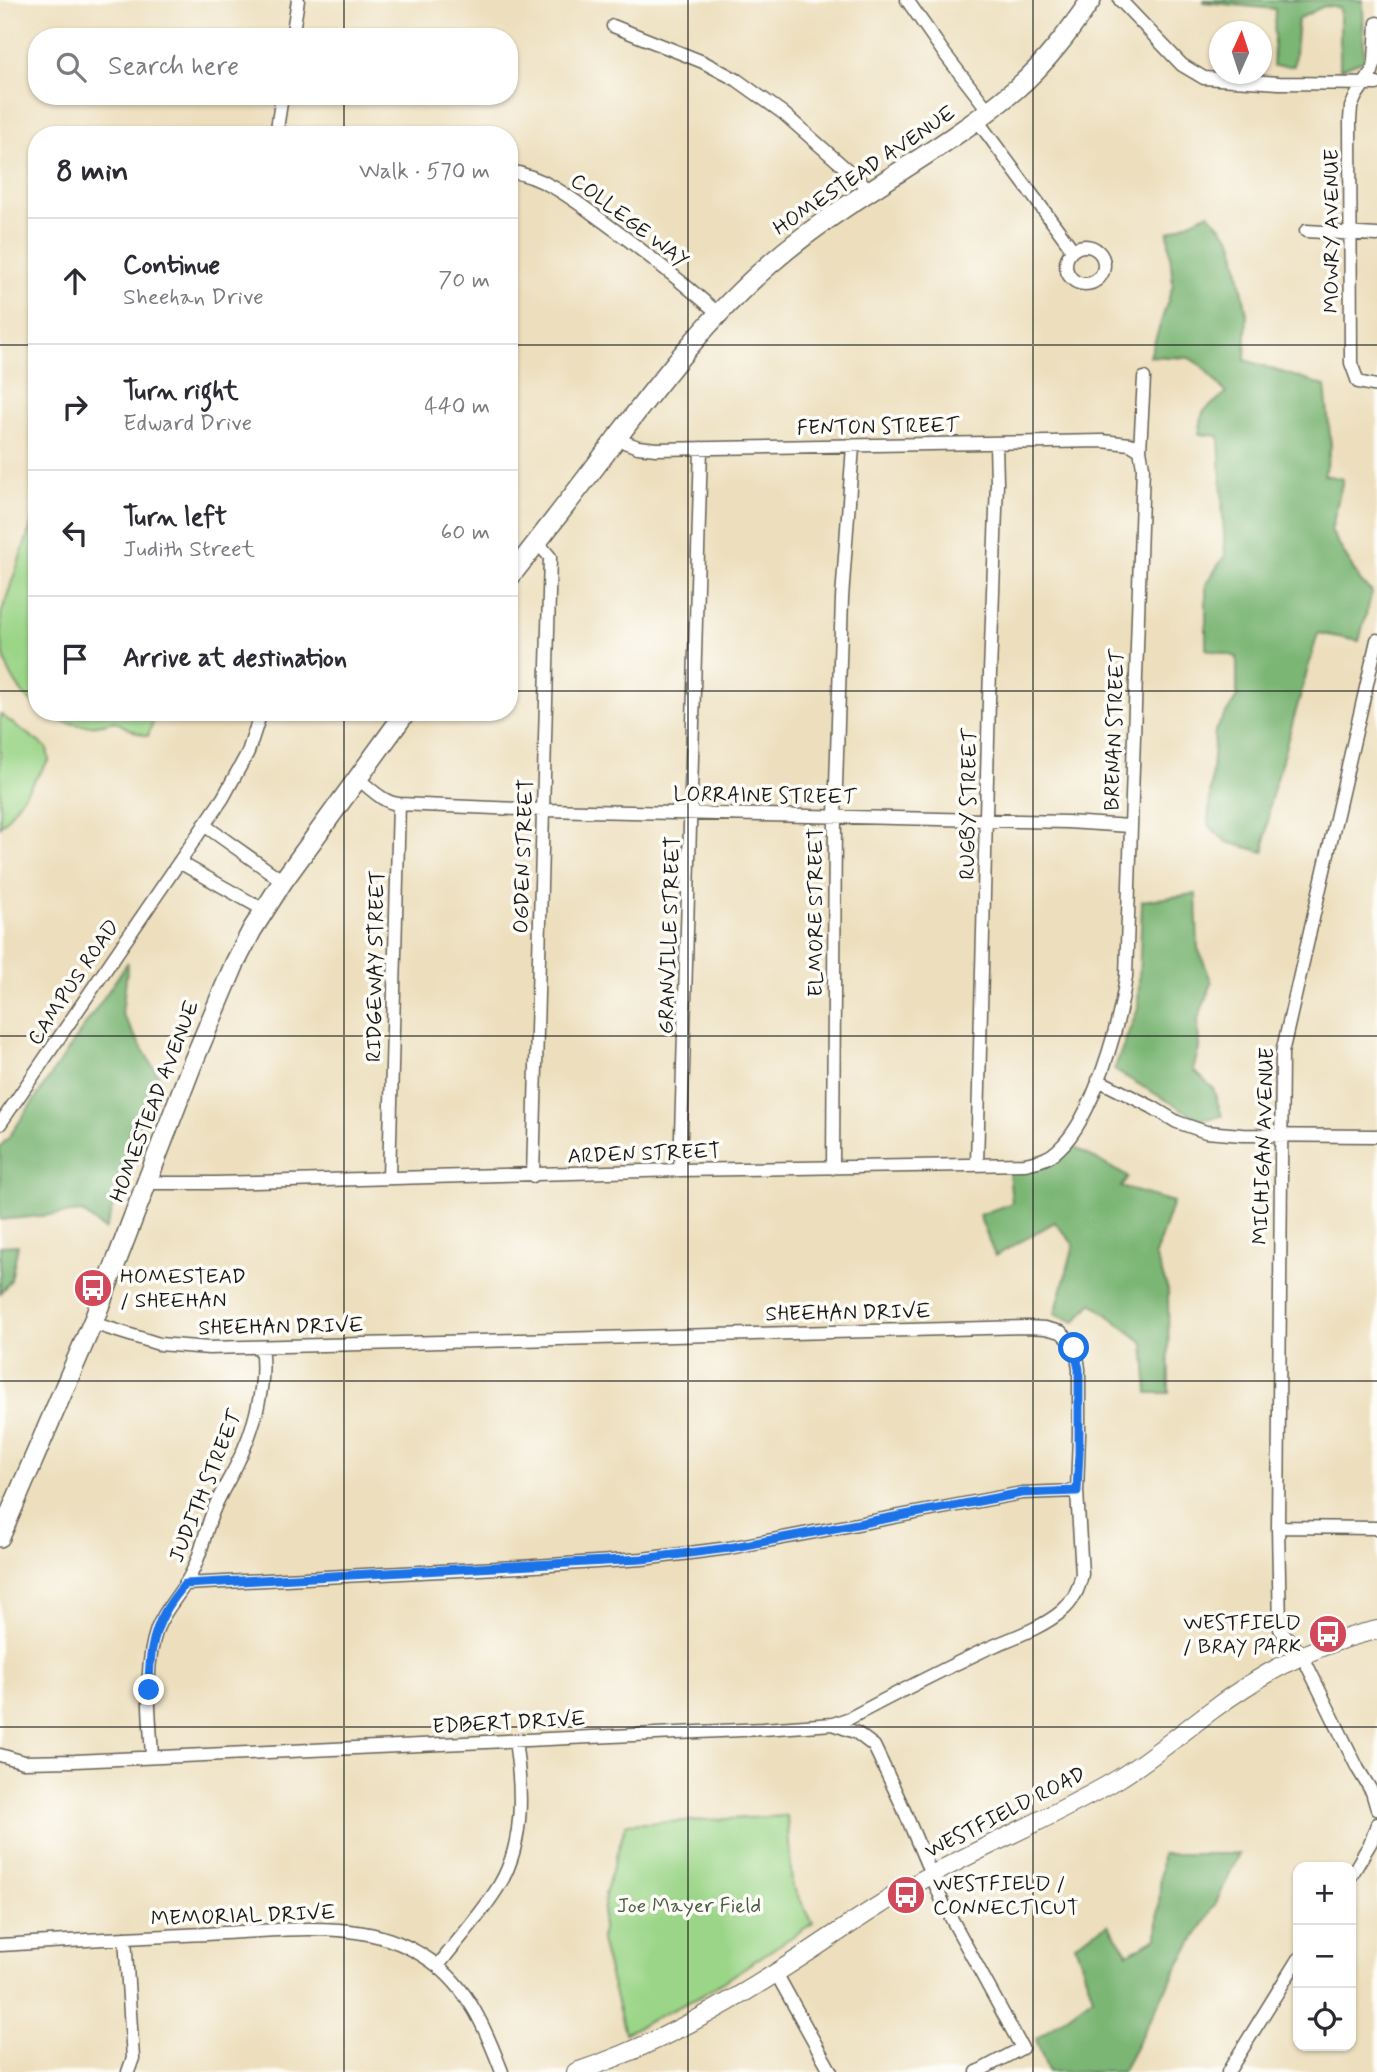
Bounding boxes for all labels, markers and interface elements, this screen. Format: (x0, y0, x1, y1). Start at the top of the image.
north arrow (1209, 21, 1272, 84)
search box (28, 28, 518, 105)
icon: search (52, 48, 90, 86)
text: Search here (108, 50, 239, 84)
street label: HOMESTEAD AVENUE (768, 99, 961, 242)
street label: MOWRY AVENUE (1318, 149, 1346, 313)
text: 8 min (56, 152, 129, 191)
text: Walk · 570 m (359, 157, 490, 187)
street label: COLLEGE WAY (565, 167, 694, 275)
text: Continue (123, 249, 220, 283)
icon: ahead (56, 262, 94, 300)
text: 70 m (438, 266, 490, 296)
text: Sheehan Drive (123, 283, 264, 313)
text: Turn right (123, 375, 239, 409)
icon: right (56, 388, 94, 426)
text: 440 m (424, 392, 490, 422)
text: Edward Drive (123, 409, 252, 439)
street label: FENTON STREET (797, 412, 960, 442)
text: Turn left (123, 501, 227, 535)
icon: left (56, 514, 94, 552)
text: 60 m (441, 518, 490, 548)
text: Judith Street (123, 535, 255, 565)
icon: arrive (56, 640, 94, 678)
text: Arrive at destination (123, 642, 347, 676)
street label: BRENAN STREET (1098, 648, 1132, 811)
street label: RUGBY STREET (954, 727, 984, 880)
street label: OGDEN STREET (507, 778, 541, 934)
street label: LORRAINE STREET (673, 780, 858, 812)
street label: ELMORE STREET (802, 827, 830, 997)
street label: GRANVILLE STREET (653, 835, 687, 1035)
street label: RIDGEWAY STREET (360, 870, 392, 1062)
street label: CAMPUS ROAD (21, 914, 126, 1051)
street label: HOMESTEAD AVENUE (103, 996, 206, 1206)
street label: MICHIGAN AVENUE (1247, 1047, 1281, 1245)
street label: ARDEN STREET (567, 1137, 721, 1171)
place label: HOMESTEAD / SHEEHAN (120, 1263, 246, 1315)
bus stop icon: HOMESTEAD / SHEEHAN (72, 1267, 114, 1309)
street label: SHEEHAN DRIVE (765, 1298, 931, 1328)
street label: SHEEHAN DRIVE (198, 1312, 364, 1342)
route start (1058, 1332, 1089, 1363)
street label: JUDITH STREET (163, 1405, 250, 1567)
place label: WESTFIELD / BRAY PARK (1183, 1609, 1301, 1661)
bus stop icon: WESTFIELD / BRAY PARK (1307, 1613, 1349, 1655)
route end (133, 1674, 164, 1705)
street label: EDBERT DRIVE (432, 1705, 586, 1741)
street label: WESTFIELD ROAD (920, 1760, 1091, 1865)
map controls (1293, 1862, 1356, 2051)
button: + (1293, 1862, 1356, 1925)
place label: WESTFIELD / CONNECTICUT (933, 1870, 1079, 1922)
bus stop icon: WESTFIELD / CONNECTICUT (885, 1874, 927, 1916)
park label: Joe Mayer Field (617, 1892, 761, 1920)
street label: MEMORIAL DRIVE (150, 1899, 336, 1933)
button: − (1293, 1925, 1356, 1988)
button: locate (1293, 1988, 1356, 2051)

